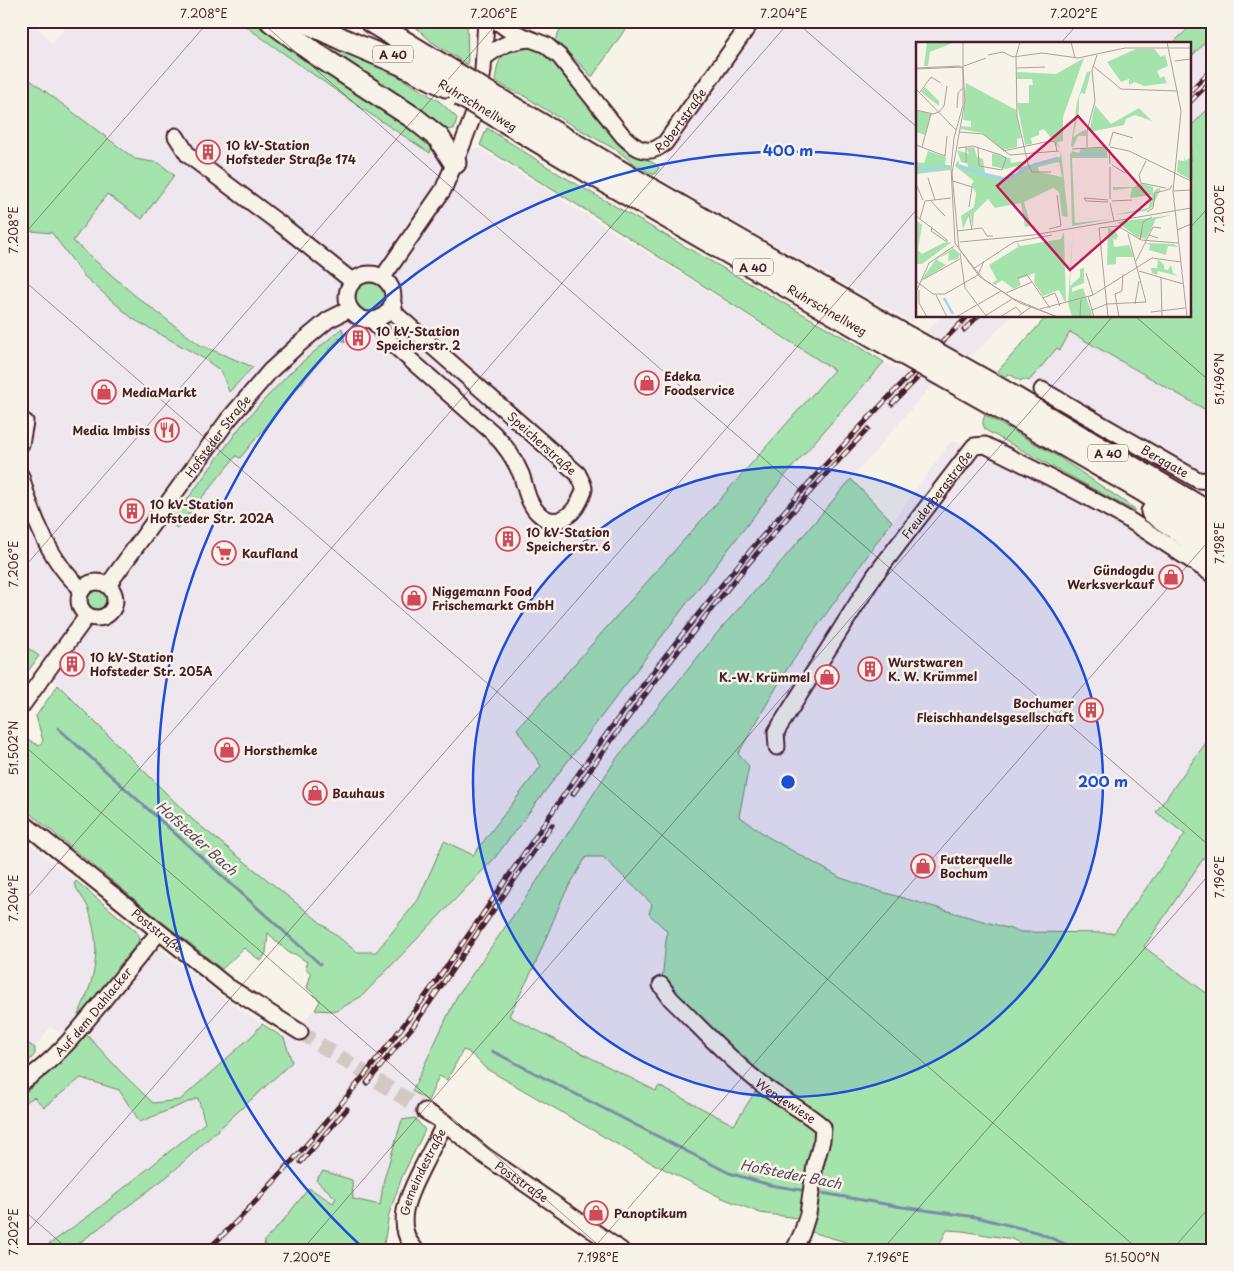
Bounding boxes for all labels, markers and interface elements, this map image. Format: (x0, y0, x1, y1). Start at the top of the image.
text: 7.208°E (180, 4, 228, 22)
text: 7.206°E (470, 4, 518, 22)
text: 7.204°E (760, 4, 808, 22)
text: 7.202°E (1050, 4, 1098, 22)
inset map (916, 42, 1192, 318)
road number: A 40 (373, 46, 413, 62)
street label: Ruhrschnellweg (435, 74, 521, 136)
street label: Robertstraße (651, 84, 710, 157)
place label: 10 kV-Station Hofsteder Straße 174 (226, 136, 356, 168)
text: 400 m (763, 138, 813, 161)
building icon: 10 kV-Station Hofsteder Straße 174 (195, 139, 221, 165)
text: 7.200°E (1210, 185, 1228, 233)
text: 7.208°E (4, 206, 22, 254)
road number: A 40 (733, 258, 773, 276)
street label: Ruhrschnellweg (784, 280, 871, 340)
place label: 10 kV-Station Speicherstr. 2 (376, 322, 461, 354)
building icon: 10 kV-Station Speicherstr. 2 (345, 325, 371, 351)
text: 51.496°N (1210, 353, 1228, 405)
place label: Edeka Foodservice (664, 367, 735, 399)
shop icon: Edeka Foodservice (634, 370, 660, 396)
shop icon: MediaMarkt (91, 379, 117, 405)
place label: MediaMarkt (122, 383, 197, 401)
street label: Hofsteder Straße (180, 391, 255, 481)
street label: Speicherstraße (503, 407, 581, 479)
restaurant icon: Media Imbiss (154, 417, 180, 443)
place label: Media Imbiss (73, 421, 150, 439)
street label: Berggate (1138, 440, 1192, 482)
road number: A 40 (1088, 444, 1128, 462)
street label: Freudenbergstraße (897, 447, 976, 543)
place label: 10 kV-Station Hofsteder Str. 202A (150, 495, 274, 527)
building icon: 10 kV-Station Hofsteder Str. 202A (119, 498, 145, 524)
text: 7.198°E (1210, 522, 1228, 564)
place label: 10 kV-Station Speicherstr. 6 (526, 523, 611, 555)
building icon: 10 kV-Station Speicherstr. 6 (495, 526, 521, 552)
text: 7.206°E (4, 540, 22, 588)
supermarket icon: Kaufland (211, 540, 237, 566)
place label: Kaufland (242, 544, 298, 562)
place label: Gündogdu Werksverkauf (1067, 561, 1155, 593)
shop icon: Gündogdu Werksverkauf (1158, 564, 1184, 590)
place label: Niggemann Food Frischemarkt GmbH (432, 582, 554, 614)
shop icon: Niggemann Food Frischemarkt GmbH (401, 585, 427, 611)
place label: 10 kV-Station Hofsteder Str. 205A (90, 648, 213, 680)
building icon: 10 kV-Station Hofsteder Str. 205A (59, 651, 85, 677)
place label: Wurstwaren K. W. Krümmel (888, 653, 977, 685)
building icon: Wurstwaren K. W. Krümmel (857, 656, 883, 682)
shop icon: K.-W. Krümmel (814, 664, 840, 690)
place label: K.-W. Krümmel (719, 668, 810, 686)
place label: Bochumer Fleischhandelsgesellschaft (916, 694, 1075, 726)
building icon: Bochumer Fleischhandelsgesellschaft (1078, 697, 1104, 723)
text: 51.502°N (4, 721, 22, 775)
shop icon: Horsthemke (214, 737, 240, 763)
place label: Horsthemke (244, 741, 318, 759)
text: 200 m (1078, 769, 1128, 792)
centre of rings (779, 773, 797, 791)
shop icon: Bauhaus (302, 780, 328, 806)
place label: Bauhaus (332, 784, 385, 802)
water label: Hofsteder Bach (152, 796, 243, 881)
place label: Futterquelle Bochum (940, 850, 1013, 882)
shop icon: Futterquelle Bochum (910, 853, 936, 879)
text: 7.196°E (1210, 856, 1228, 898)
text: 7.204°E (4, 874, 22, 922)
street label: Poststraße (128, 904, 187, 957)
street label: Auf dem Dahlacker (50, 963, 136, 1060)
street label: Wengewiese (752, 1074, 820, 1128)
street label: Gemeindestraße (395, 1125, 450, 1217)
water label: Hofsteder Bach (739, 1154, 844, 1194)
street label: Poststraße (491, 1157, 552, 1206)
shop icon: Panoptikum (583, 1200, 609, 1226)
place label: Panoptikum (614, 1204, 687, 1222)
text: 7.202°E (4, 1208, 22, 1256)
text: 7.200°E (283, 1248, 331, 1266)
text: 7.198°E (577, 1248, 619, 1266)
text: 7.196°E (867, 1248, 909, 1266)
text: 51.500°N (1104, 1248, 1160, 1266)

